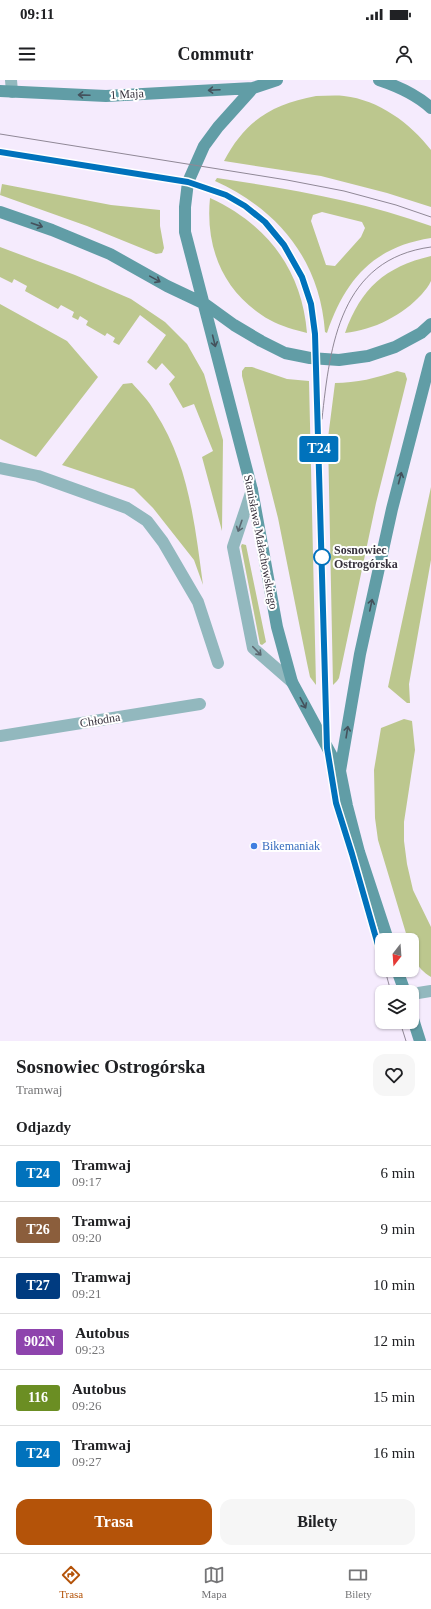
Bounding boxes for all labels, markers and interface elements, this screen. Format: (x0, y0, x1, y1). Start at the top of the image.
text: 09:11 (20, 6, 54, 22)
icon: menu (16, 43, 38, 65)
icon: person (393, 43, 415, 65)
text: Commutr (178, 44, 253, 64)
street label: 1 Maja (110, 86, 145, 102)
one-way arrow (208, 87, 221, 94)
one-way arrow (78, 91, 91, 99)
one-way arrow (30, 221, 42, 229)
one-way arrow (148, 276, 160, 283)
one-way arrow (211, 335, 219, 348)
line badge: T24 (296, 436, 342, 462)
text: T24 (307, 441, 331, 456)
one-way arrow (396, 472, 404, 485)
street label: Stanisława Małachowskiego (241, 473, 281, 611)
one-way arrow (235, 520, 243, 532)
place label: Sosnowiec Ostrogórska (334, 543, 398, 571)
marker: Sosnowiec Ostrogórska (313, 548, 331, 566)
one-way arrow (367, 598, 375, 611)
one-way arrow (253, 646, 262, 656)
one-way arrow (300, 697, 307, 709)
street label: Chłodna (79, 710, 122, 730)
one-way arrow (343, 726, 351, 739)
place label: Bikemaniak (262, 839, 320, 853)
marker: Bikemaniak (249, 841, 259, 851)
north arrow (375, 933, 419, 977)
map controls (375, 933, 419, 1029)
button: layers (375, 985, 419, 1029)
button: heart (373, 1054, 415, 1096)
text: Sosnowiec Ostrogórska (16, 1056, 205, 1077)
text: Tramwaj (16, 1082, 62, 1097)
text: Odjazdy (16, 1119, 71, 1135)
text: Tramwaj (72, 1157, 131, 1173)
text: 6 min (380, 1165, 415, 1181)
text: T24 (26, 1166, 50, 1181)
text: 09:17 (72, 1174, 102, 1189)
text: Tramwaj (72, 1213, 131, 1229)
text: 9 min (380, 1221, 415, 1237)
text: T26 (26, 1222, 50, 1237)
text: 09:20 (72, 1230, 102, 1245)
text: Tramwaj (72, 1269, 131, 1285)
text: 10 min (373, 1277, 415, 1293)
text: T27 (26, 1278, 50, 1293)
text: 09:21 (72, 1286, 102, 1301)
text: Autobus (75, 1325, 129, 1341)
text: 12 min (373, 1333, 415, 1349)
text: 902N (24, 1334, 55, 1349)
text: 09:23 (75, 1342, 105, 1357)
text: Autobus (72, 1381, 126, 1397)
text: 15 min (373, 1389, 415, 1405)
text: 116 (28, 1390, 48, 1405)
text: 09:26 (72, 1398, 102, 1413)
text: Tramwaj (72, 1437, 131, 1453)
text: 16 min (373, 1445, 415, 1461)
text: T24 (26, 1446, 50, 1461)
text: 09:27 (72, 1454, 102, 1469)
button: Trasa (16, 1499, 212, 1545)
button: Bilety (220, 1499, 415, 1545)
tab: Trasa (59, 1564, 83, 1600)
tab: Mapa (202, 1564, 227, 1600)
tab: Bilety (345, 1564, 372, 1600)

